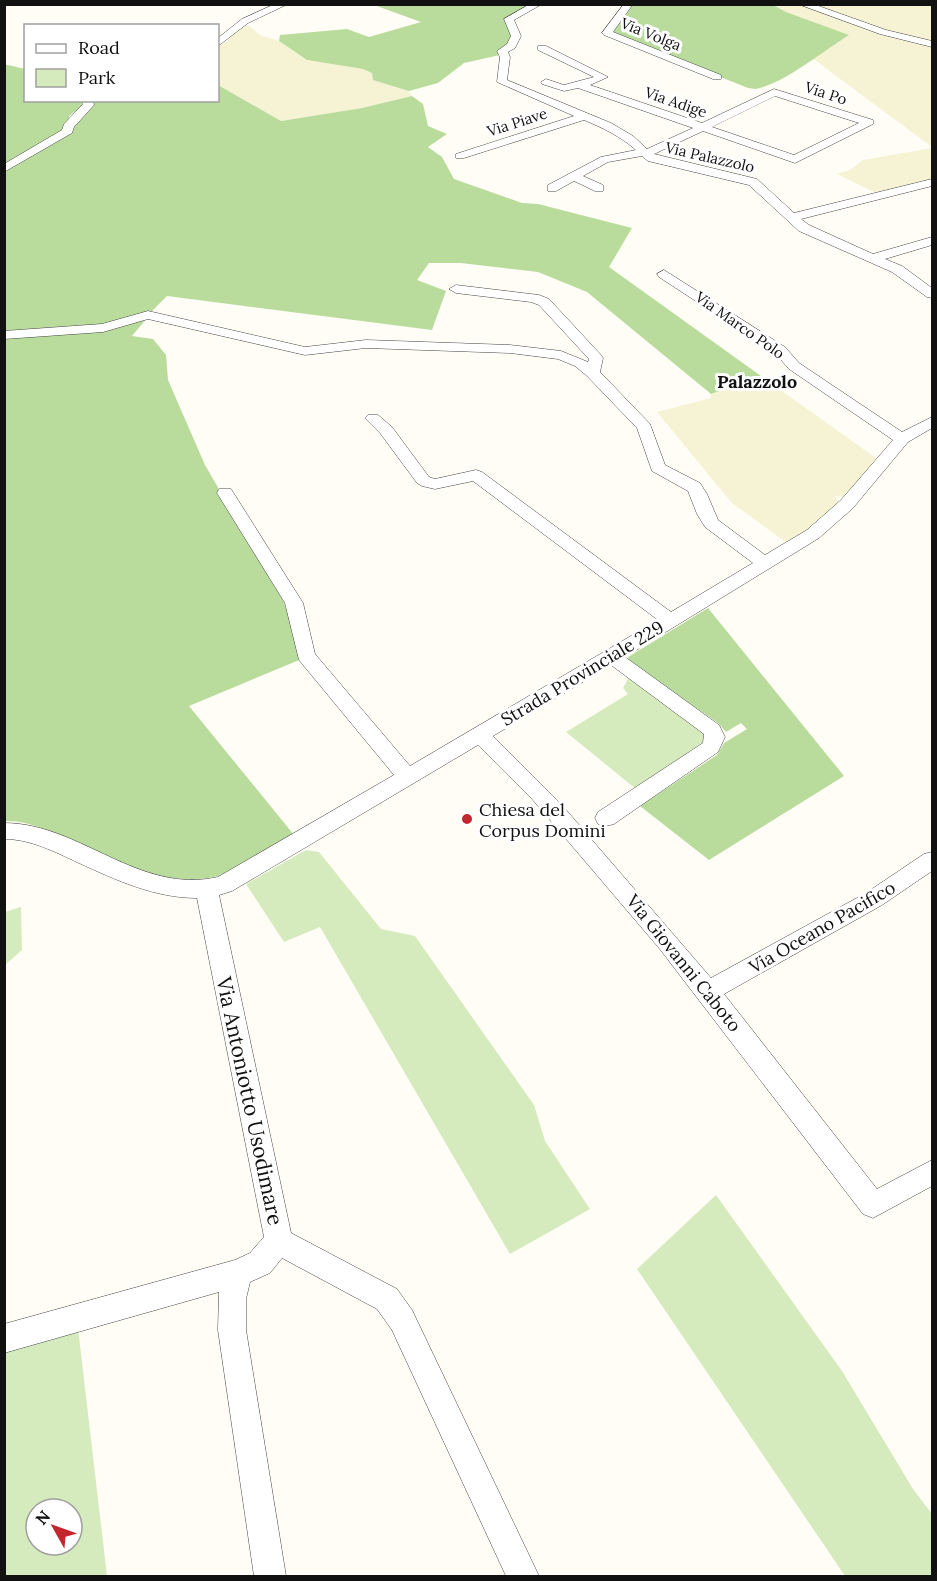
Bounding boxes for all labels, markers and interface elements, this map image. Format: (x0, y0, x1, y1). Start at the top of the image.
street label: Via Volga (617, 13, 684, 55)
legend (24, 24, 219, 102)
text: Road (78, 36, 120, 59)
text: Park (78, 66, 116, 89)
street label: Via Po (802, 77, 850, 109)
street label: Via Adige (642, 82, 710, 121)
street label: Via Piave (484, 103, 549, 141)
street label: Via Palazzolo (663, 137, 757, 177)
street label: Via Marco Polo (691, 287, 788, 363)
district label: Palazzolo (717, 370, 797, 393)
street label: Strada Provinciale 229 (496, 615, 668, 731)
place label: Chiesa del Corpus Domini (479, 798, 606, 842)
marker: Chiesa del Corpus Domini (460, 812, 474, 826)
street label: Via Oceano Pacifico (744, 876, 899, 979)
street label: Via Giovanni Caboto (621, 889, 746, 1036)
street label: Via Antoniotto Usodimare (210, 973, 290, 1228)
north arrow (24, 1497, 84, 1557)
text: N (31, 1506, 54, 1529)

